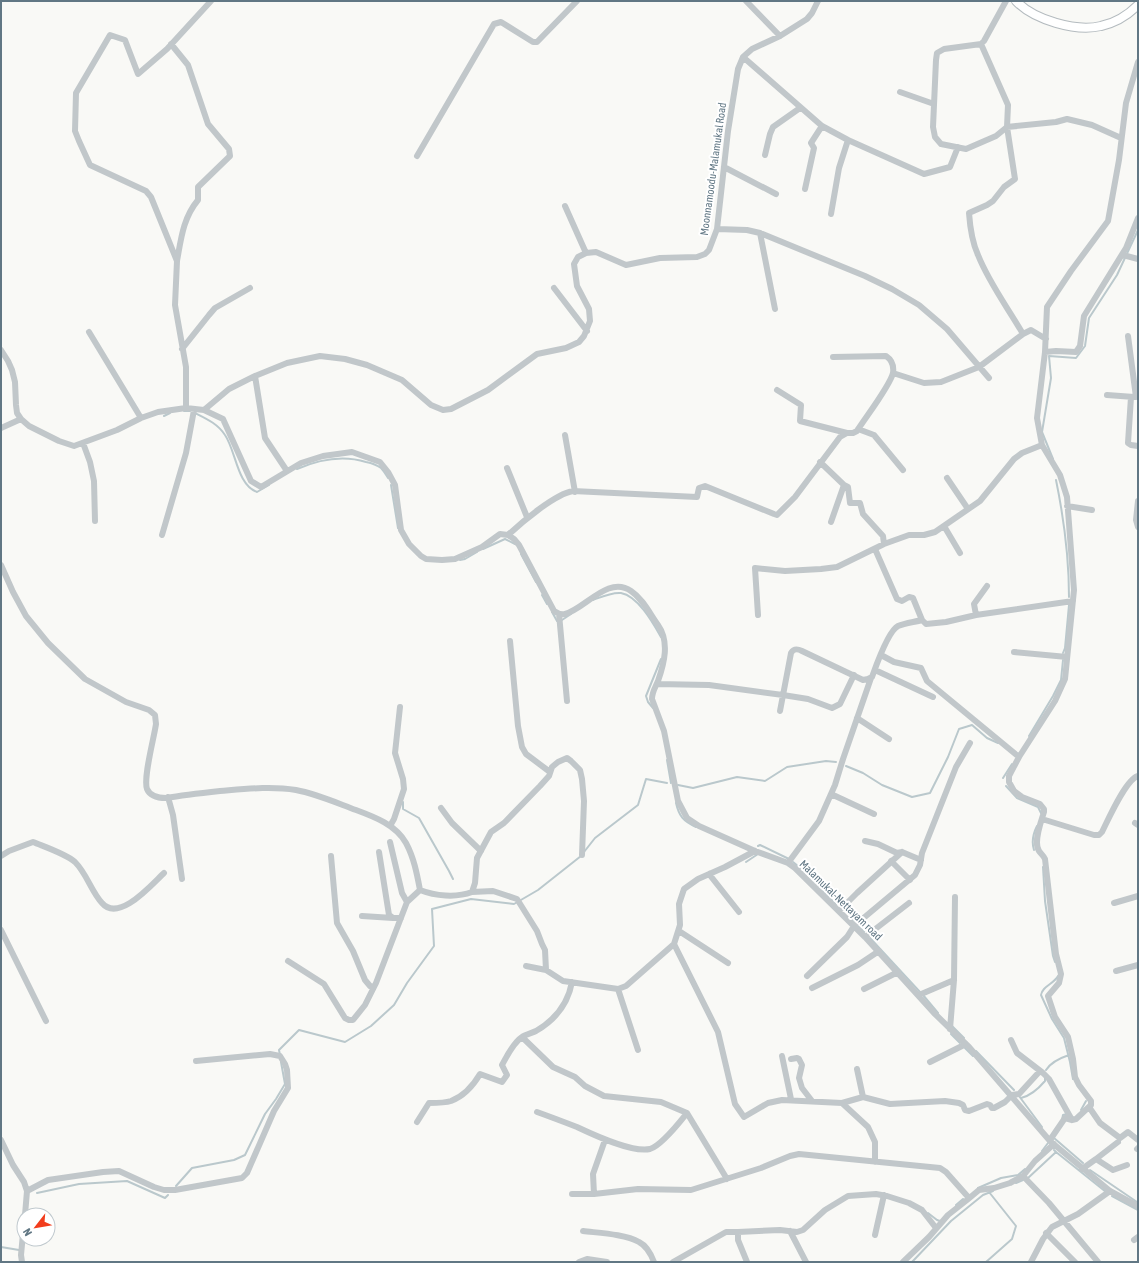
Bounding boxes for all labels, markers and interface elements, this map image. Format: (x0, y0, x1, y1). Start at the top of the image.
street label: Moonnamoodu-Malamukal Road (698, 102, 728, 236)
street label: Malamukal-Nettayam road (797, 857, 885, 943)
north arrow (16, 1207, 56, 1247)
text: N (21, 1226, 34, 1238)

